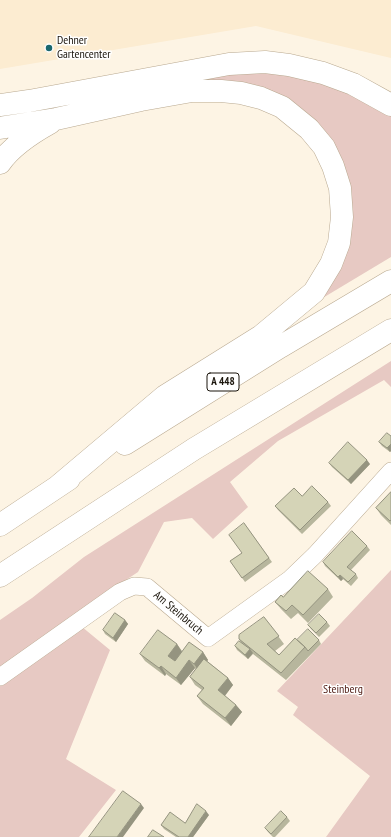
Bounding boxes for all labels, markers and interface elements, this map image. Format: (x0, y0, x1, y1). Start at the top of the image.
place label: Dehner Gartencenter (57, 34, 110, 62)
marker: Dehner Gartencenter (44, 43, 54, 53)
road number: A 448 (207, 373, 239, 391)
street label: Am Steinbruch (150, 588, 206, 638)
park label: Steinberg (323, 683, 363, 697)

